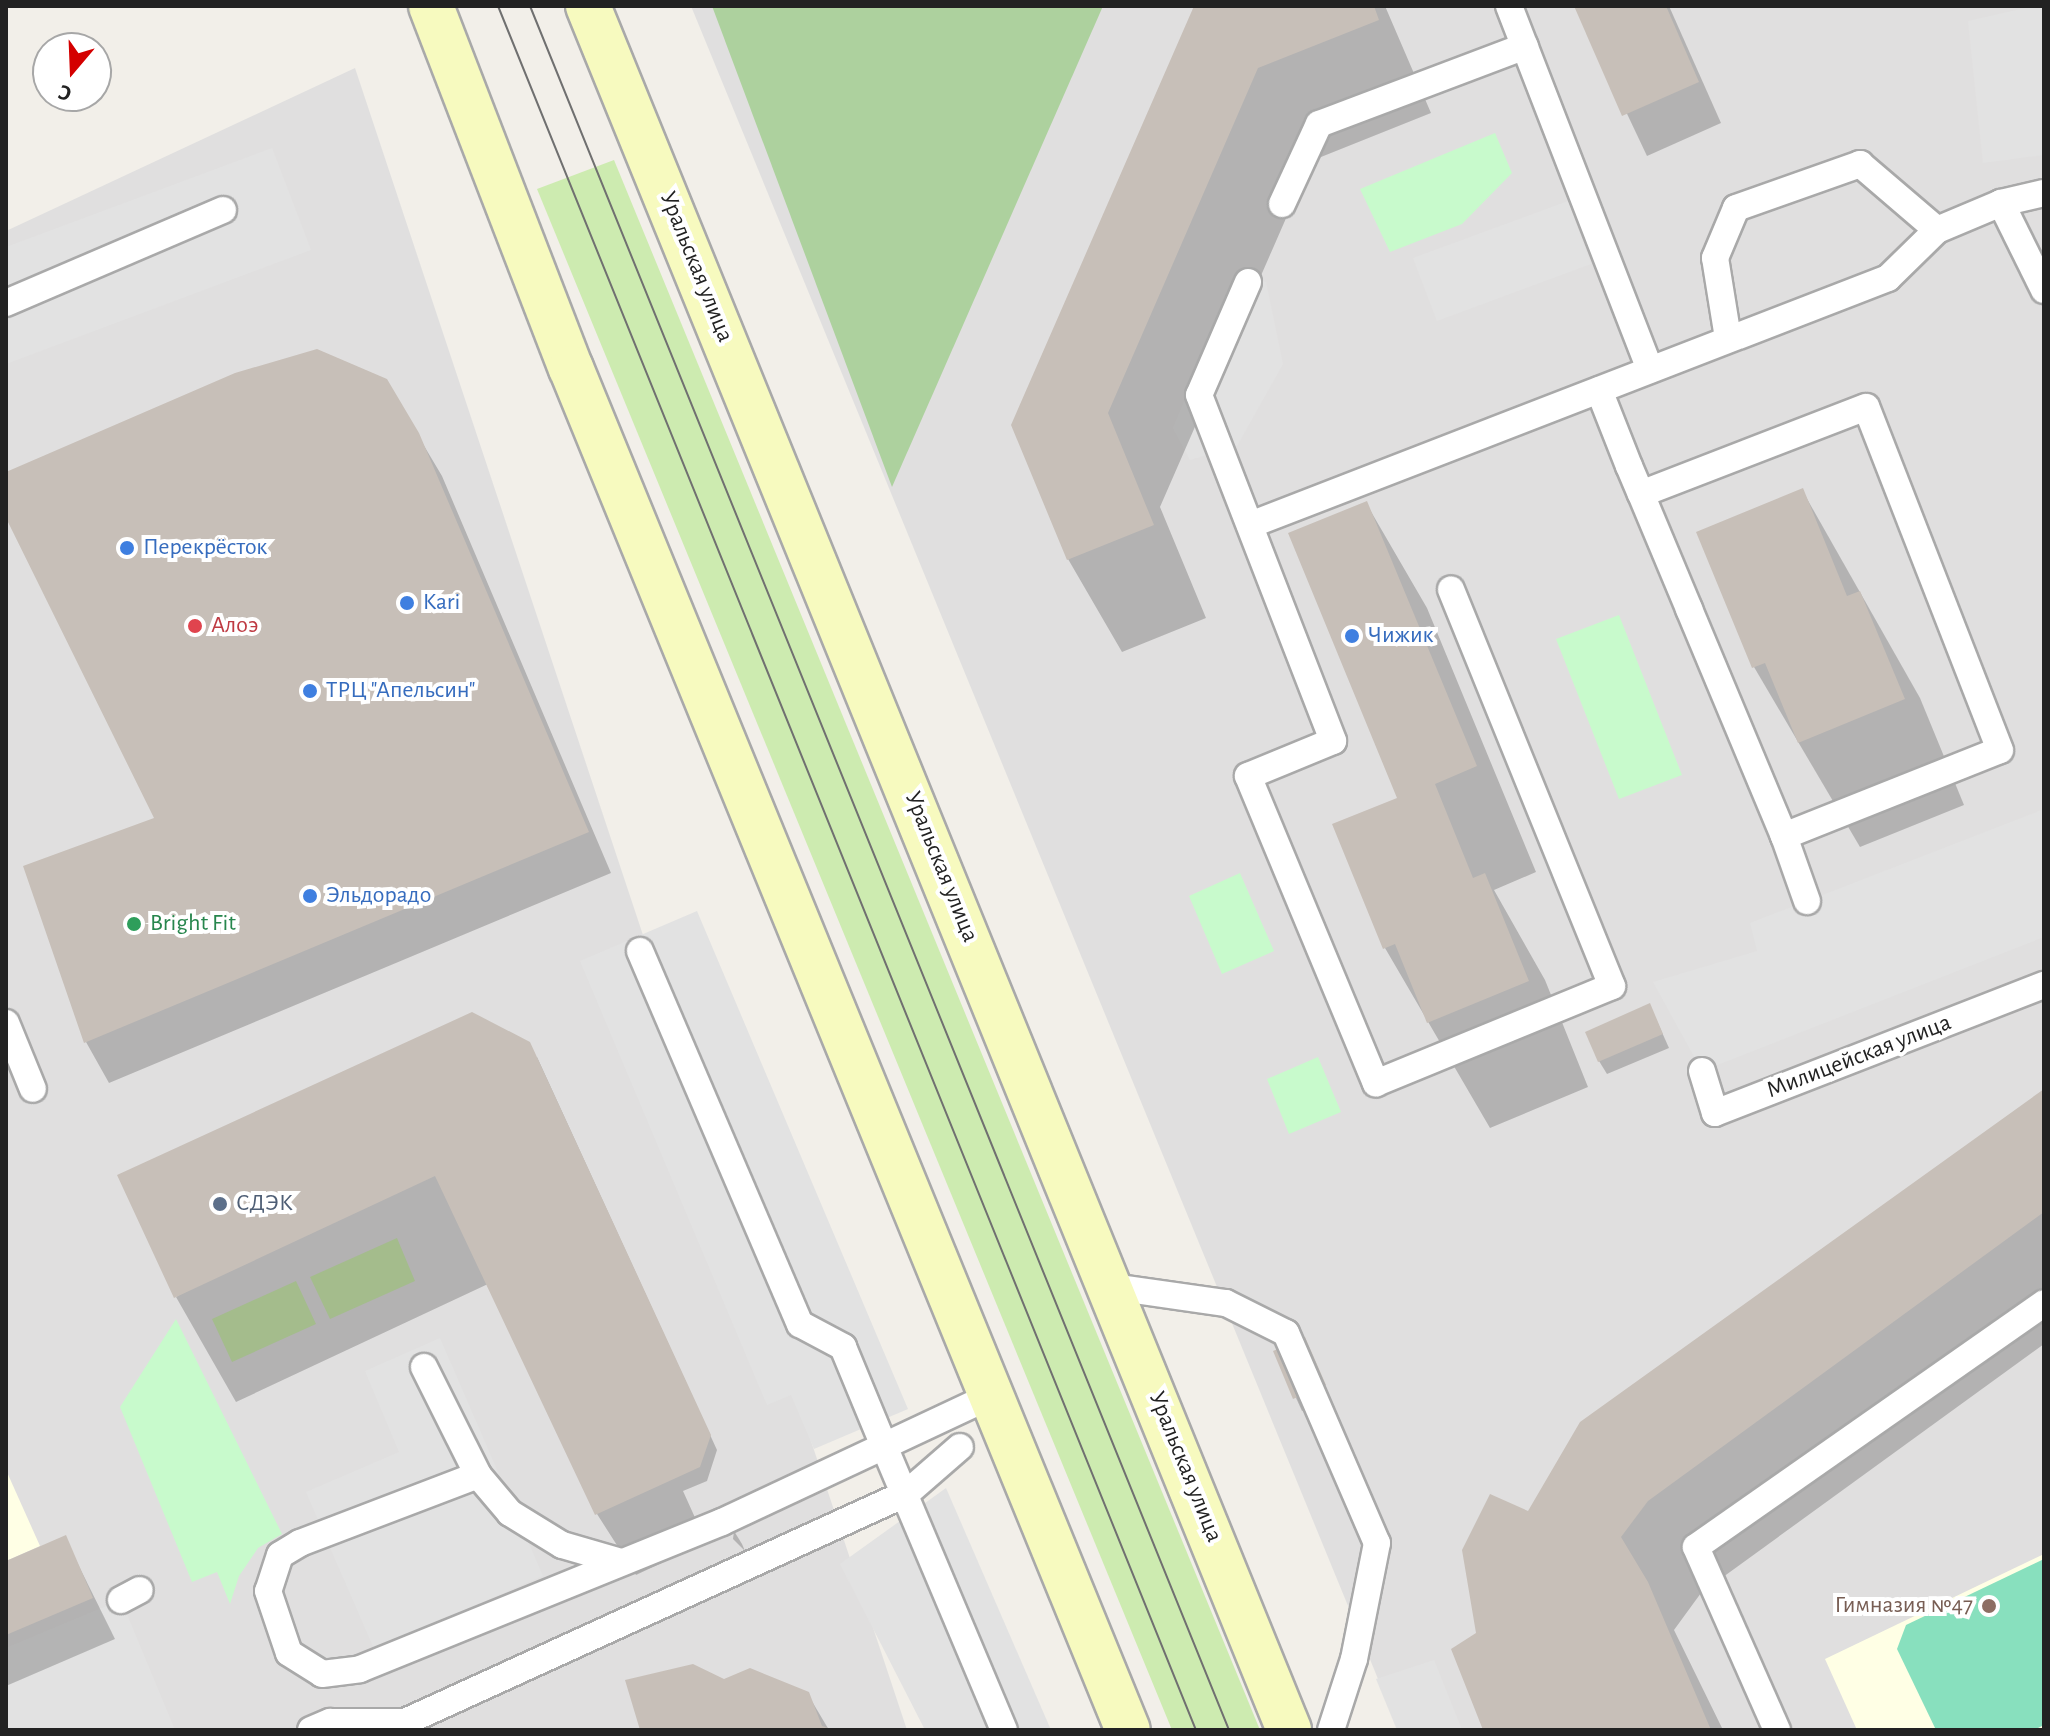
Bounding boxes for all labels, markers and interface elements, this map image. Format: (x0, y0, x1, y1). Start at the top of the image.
north arrow (32, 32, 112, 112)
text: С (56, 80, 74, 105)
street label: Уральская улица (653, 188, 739, 346)
place label: Перекрёсток (143, 534, 267, 562)
marker: Перекрёсток (118, 539, 136, 557)
place label: Kari (423, 589, 460, 617)
marker: Kari (398, 594, 416, 612)
place label: Алоэ (211, 612, 258, 640)
marker: Алоэ (186, 617, 204, 635)
place label: Чижик (1368, 622, 1434, 650)
marker: Чижик (1343, 627, 1361, 645)
place label: ТРЦ "Апельсин" (326, 677, 476, 705)
marker: ТРЦ "Апельсин" (301, 682, 319, 700)
street label: Уральская улица (898, 788, 984, 946)
place label: Эльдорадо (326, 882, 431, 910)
marker: Эльдорадо (301, 887, 319, 905)
place label: Bright Fit (150, 910, 236, 938)
marker: Bright Fit (125, 915, 143, 933)
street label: Милицейская улица (1763, 1009, 1955, 1105)
place label: СДЭК (236, 1190, 293, 1218)
marker: СДЭК (211, 1195, 229, 1213)
street label: Уральская улица (1142, 1388, 1228, 1546)
place label: Гимназия №47 (1834, 1592, 1973, 1620)
marker: Гимназия №47 (1980, 1597, 1998, 1615)

